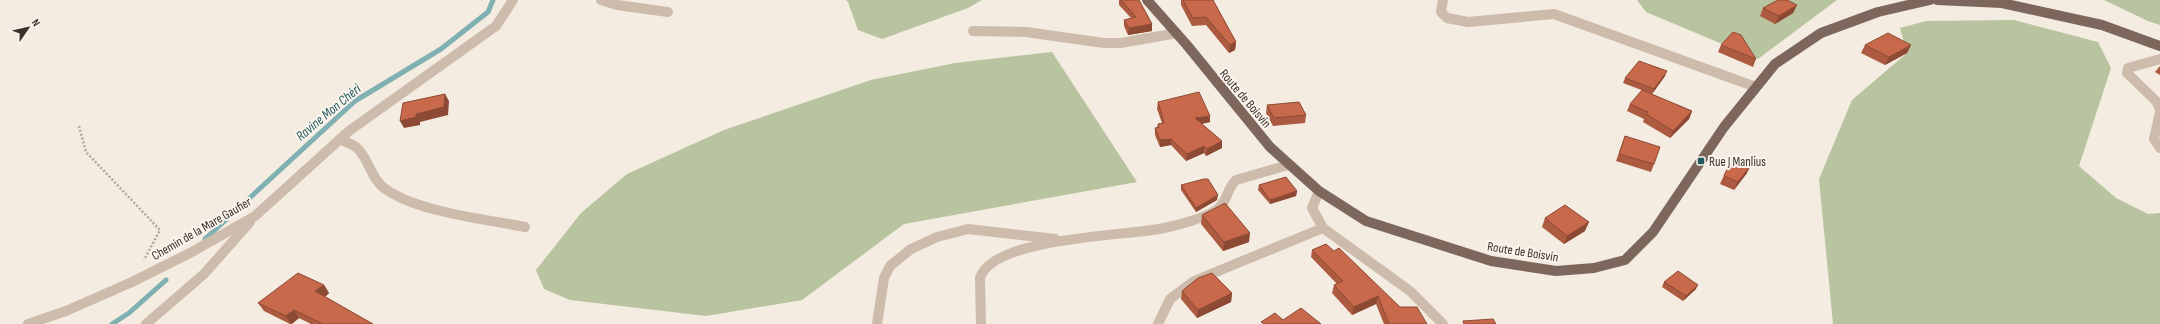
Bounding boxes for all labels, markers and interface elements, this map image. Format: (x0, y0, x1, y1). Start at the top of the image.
north arrow (8, 8, 48, 48)
text: N (29, 17, 43, 29)
street label: Route de Boisvin (1216, 66, 1274, 131)
water label: Ravine Mon Chéri (292, 80, 365, 144)
place label: Rue J Manlius (1709, 154, 1766, 170)
marker: Rue J Manlius (1696, 156, 1706, 166)
street label: Chemin de la Mare Gaufier (149, 194, 255, 264)
street label: Route de Boisvin (1486, 238, 1560, 266)

